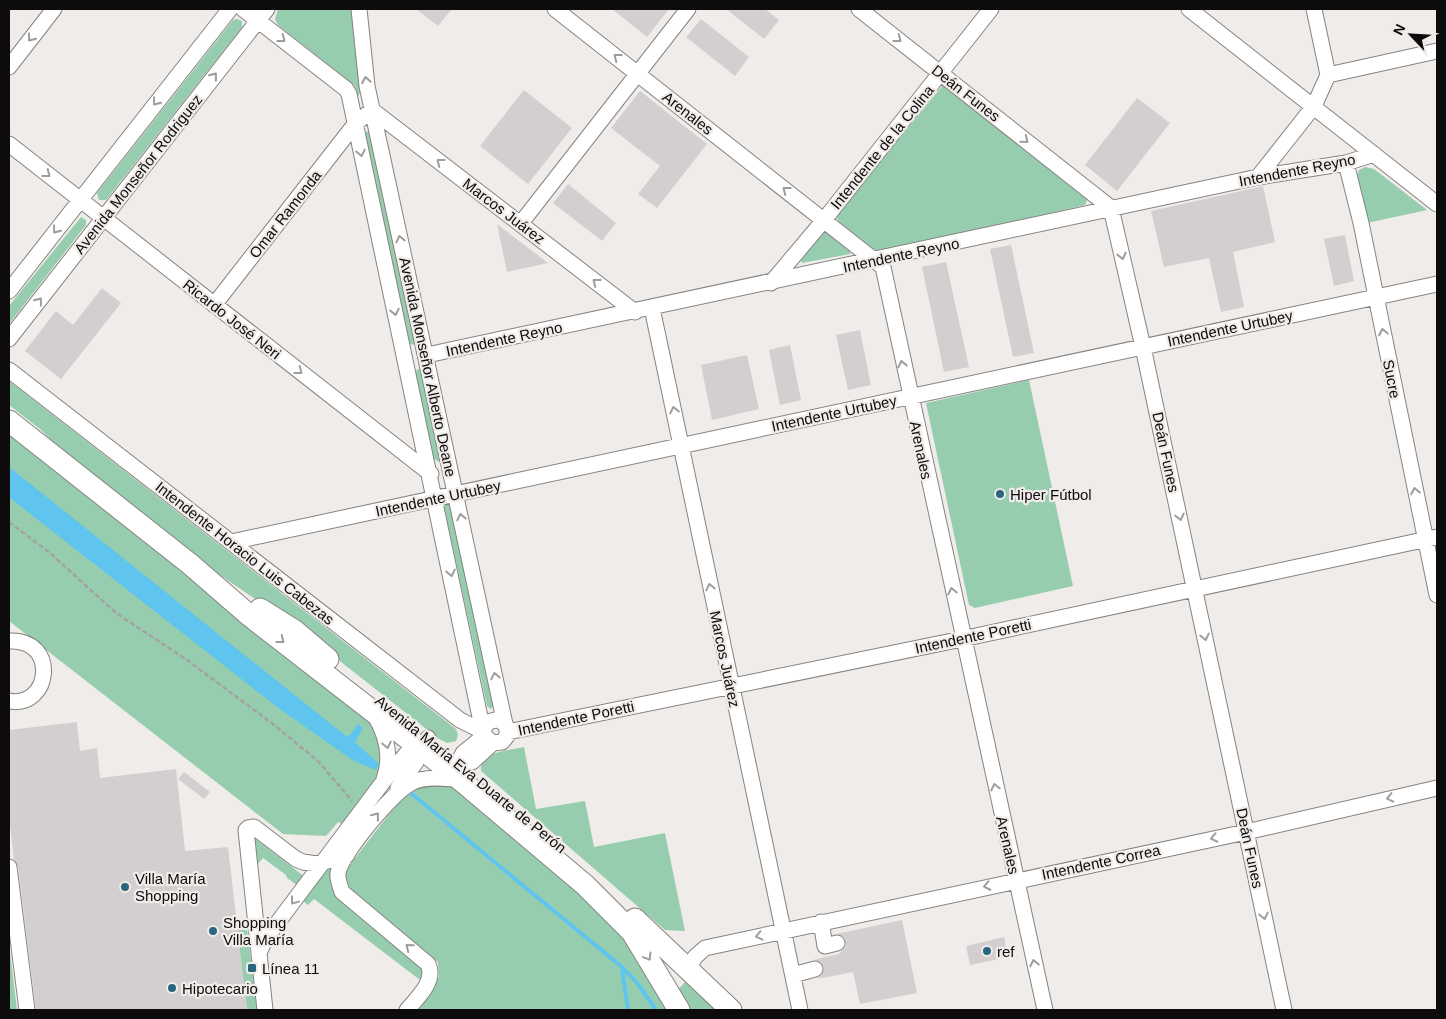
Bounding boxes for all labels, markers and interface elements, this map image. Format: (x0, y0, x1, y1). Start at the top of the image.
north arrow (1386, 10, 1436, 60)
text: N (1390, 22, 1409, 37)
one-way arrow (29, 32, 37, 41)
one-way arrow (276, 33, 285, 41)
one-way arrow (892, 33, 901, 42)
one-way arrow (613, 54, 622, 63)
street label: Deán Funes (929, 61, 1003, 125)
one-way arrow (208, 72, 217, 82)
one-way arrow (361, 75, 371, 84)
street label: Intendente de la Colina (827, 81, 938, 212)
street label: Arenales (659, 88, 717, 138)
street label: Avenida Monseñor Rodriguez (71, 91, 205, 257)
one-way arrow (154, 96, 162, 105)
one-way arrow (1019, 134, 1028, 142)
one-way arrow (355, 148, 366, 157)
street label: Intendente Reyno (1237, 150, 1357, 190)
one-way arrow (436, 159, 446, 168)
street label: Omar Ramonda (245, 166, 325, 261)
one-way arrow (41, 169, 50, 177)
street label: Marcos Juárez (460, 175, 548, 247)
one-way arrow (782, 187, 791, 196)
one-way arrow (54, 224, 62, 233)
one-way arrow (396, 234, 406, 243)
street label: Intendente Reyno (841, 234, 961, 276)
one-way arrow (1116, 251, 1127, 260)
street label: Avenida Monseñor Alberto Deane (396, 256, 460, 478)
street label: Ricardo José Neri (180, 276, 284, 362)
one-way arrow (593, 279, 602, 288)
one-way arrow (33, 298, 41, 307)
street label: Intendente Urtubey (1166, 306, 1295, 350)
one-way arrow (389, 307, 400, 316)
street label: Intendente Reyno (444, 318, 564, 360)
one-way arrow (1378, 328, 1389, 336)
street label: Sucre (1380, 358, 1404, 400)
one-way arrow (898, 359, 908, 368)
one-way arrow (293, 366, 302, 374)
street label: Intendente Urtubey (770, 391, 899, 435)
one-way arrow (669, 406, 680, 415)
street label: Deán Funes (1149, 410, 1183, 494)
street label: Arenales (907, 419, 935, 481)
street label: Intendente Urtubey (374, 476, 503, 520)
street label: Intendente Horacio Luis Cabezas (152, 478, 338, 628)
place label: Hiper Fútbol (1010, 486, 1092, 503)
one-way arrow (1411, 487, 1421, 496)
marker: Hiper Fútbol (994, 488, 1006, 500)
one-way arrow (456, 513, 467, 521)
one-way arrow (1174, 513, 1184, 521)
one-way arrow (445, 569, 456, 578)
one-way arrow (706, 582, 716, 591)
one-way arrow (947, 587, 958, 595)
street label: Marcos Juárez (706, 609, 744, 709)
street label: Intendente Poretti (913, 615, 1033, 657)
one-way arrow (1199, 632, 1210, 641)
one-way arrow (275, 635, 284, 643)
one-way arrow (490, 671, 501, 680)
street label: Avenida María Eva Duarte de Perón (372, 692, 570, 856)
street label: Intendente Poretti (516, 697, 636, 739)
one-way arrow (381, 741, 391, 749)
one-way arrow (990, 782, 1001, 791)
one-way arrow (1385, 792, 1394, 803)
street label: Deán Funes (1233, 806, 1267, 890)
one-way arrow (371, 813, 379, 822)
street label: Arenales (993, 814, 1023, 876)
one-way arrow (1210, 832, 1219, 843)
street label: Intendente Correa (1040, 841, 1163, 883)
place label: Villa María Shopping (135, 870, 206, 904)
one-way arrow (982, 880, 991, 891)
marker: Villa María Shopping (119, 881, 131, 893)
one-way arrow (291, 895, 299, 904)
one-way arrow (1258, 911, 1269, 920)
place label: Shopping Villa María (223, 914, 294, 948)
marker: Shopping Villa María (207, 925, 219, 937)
one-way arrow (755, 930, 764, 940)
place label: ref (997, 943, 1015, 960)
one-way arrow (406, 944, 415, 952)
marker: ref (981, 945, 993, 957)
one-way arrow (642, 952, 651, 961)
one-way arrow (1029, 958, 1040, 967)
place label: Línea 11 (262, 960, 319, 977)
marker: Línea 11 (246, 962, 258, 974)
place label: Hipotecario (182, 980, 258, 997)
marker: Hipotecario (166, 982, 178, 994)

